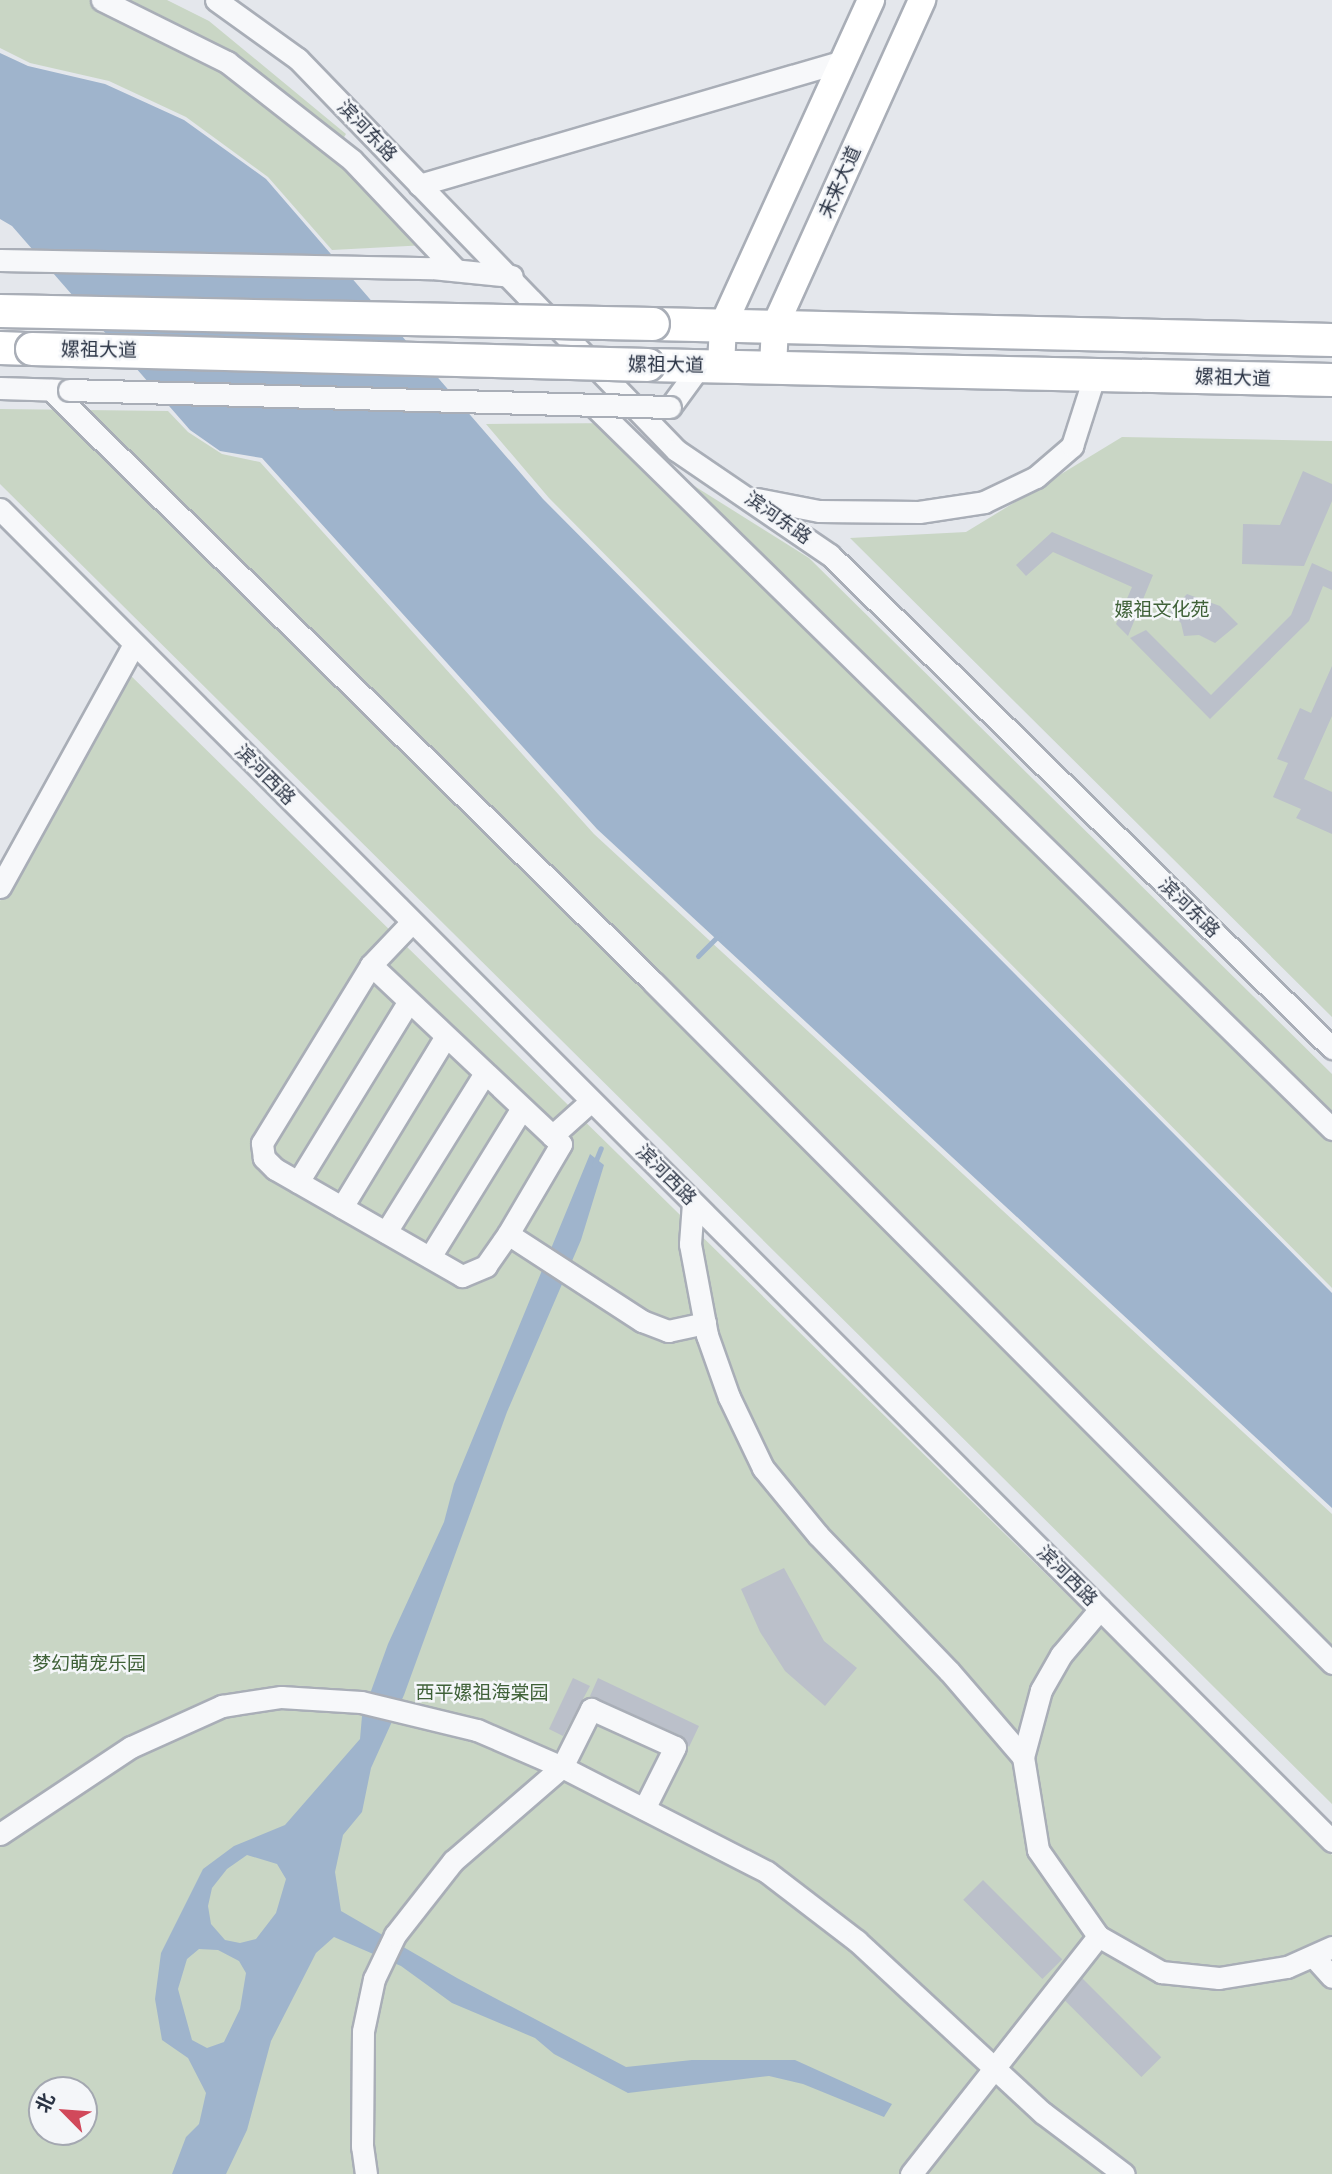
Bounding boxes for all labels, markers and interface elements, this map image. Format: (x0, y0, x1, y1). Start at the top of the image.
street label: 滨河东路 (332, 96, 402, 166)
street label: 未来大道 (814, 143, 866, 221)
street label: 嫘祖大道 (61, 338, 137, 362)
street label: 嫘祖大道 (628, 353, 704, 377)
street label: 嫘祖大道 (1195, 365, 1271, 391)
street label: 滨河东路 (740, 487, 816, 549)
park label: 嫘祖文化苑 (1115, 599, 1209, 621)
street label: 滨河西路 (230, 740, 300, 810)
street label: 滨河东路 (1154, 873, 1224, 943)
street label: 滨河西路 (631, 1140, 701, 1210)
street label: 滨河西路 (1032, 1541, 1102, 1611)
park label: 梦幻萌宠乐园 (32, 1653, 146, 1675)
park label: 西平嫘祖海棠园 (416, 1682, 548, 1704)
north arrow (28, 2076, 98, 2146)
text: 北 (31, 2089, 60, 2116)

